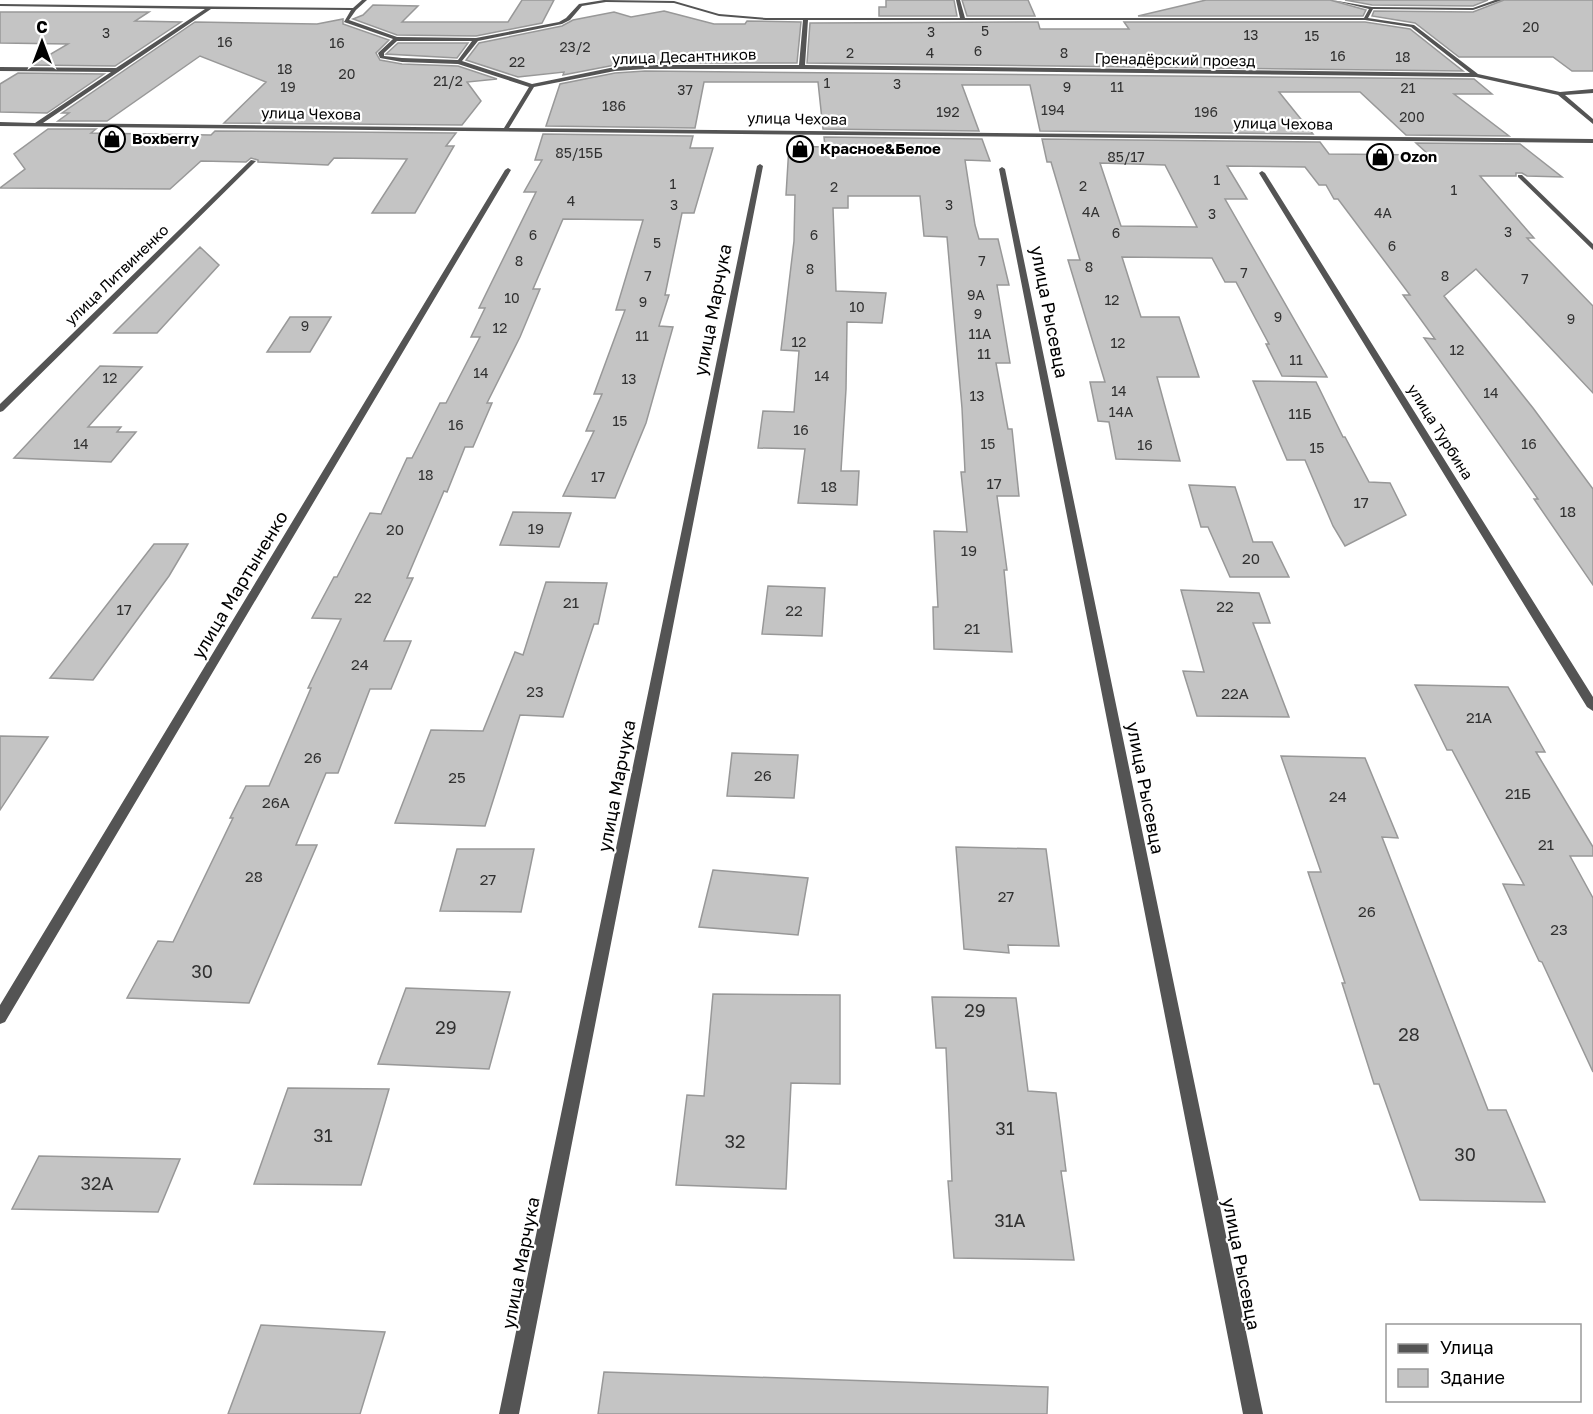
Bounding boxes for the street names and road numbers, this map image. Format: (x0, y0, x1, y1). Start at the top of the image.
street label: улица Десантников (611, 44, 756, 68)
street label: Гренадёрский проезд (1094, 49, 1256, 69)
street label: улица Чехова (261, 103, 361, 123)
street label: улица Чехова (747, 108, 847, 128)
street label: улица Чехова (1233, 113, 1333, 133)
street label: улица Литвиненко (61, 220, 172, 328)
street label: улица Марчука (688, 242, 736, 378)
street label: улица Рысевца (1026, 244, 1074, 380)
street label: улица Турбина (1404, 380, 1477, 483)
street label: улица Мартыненко (186, 506, 292, 663)
street label: улица Марчука (592, 718, 640, 854)
street label: улица Рысевца (1122, 720, 1170, 856)
street label: улица Марчука (496, 1195, 544, 1331)
street label: улица Рысевца (1218, 1196, 1266, 1332)

